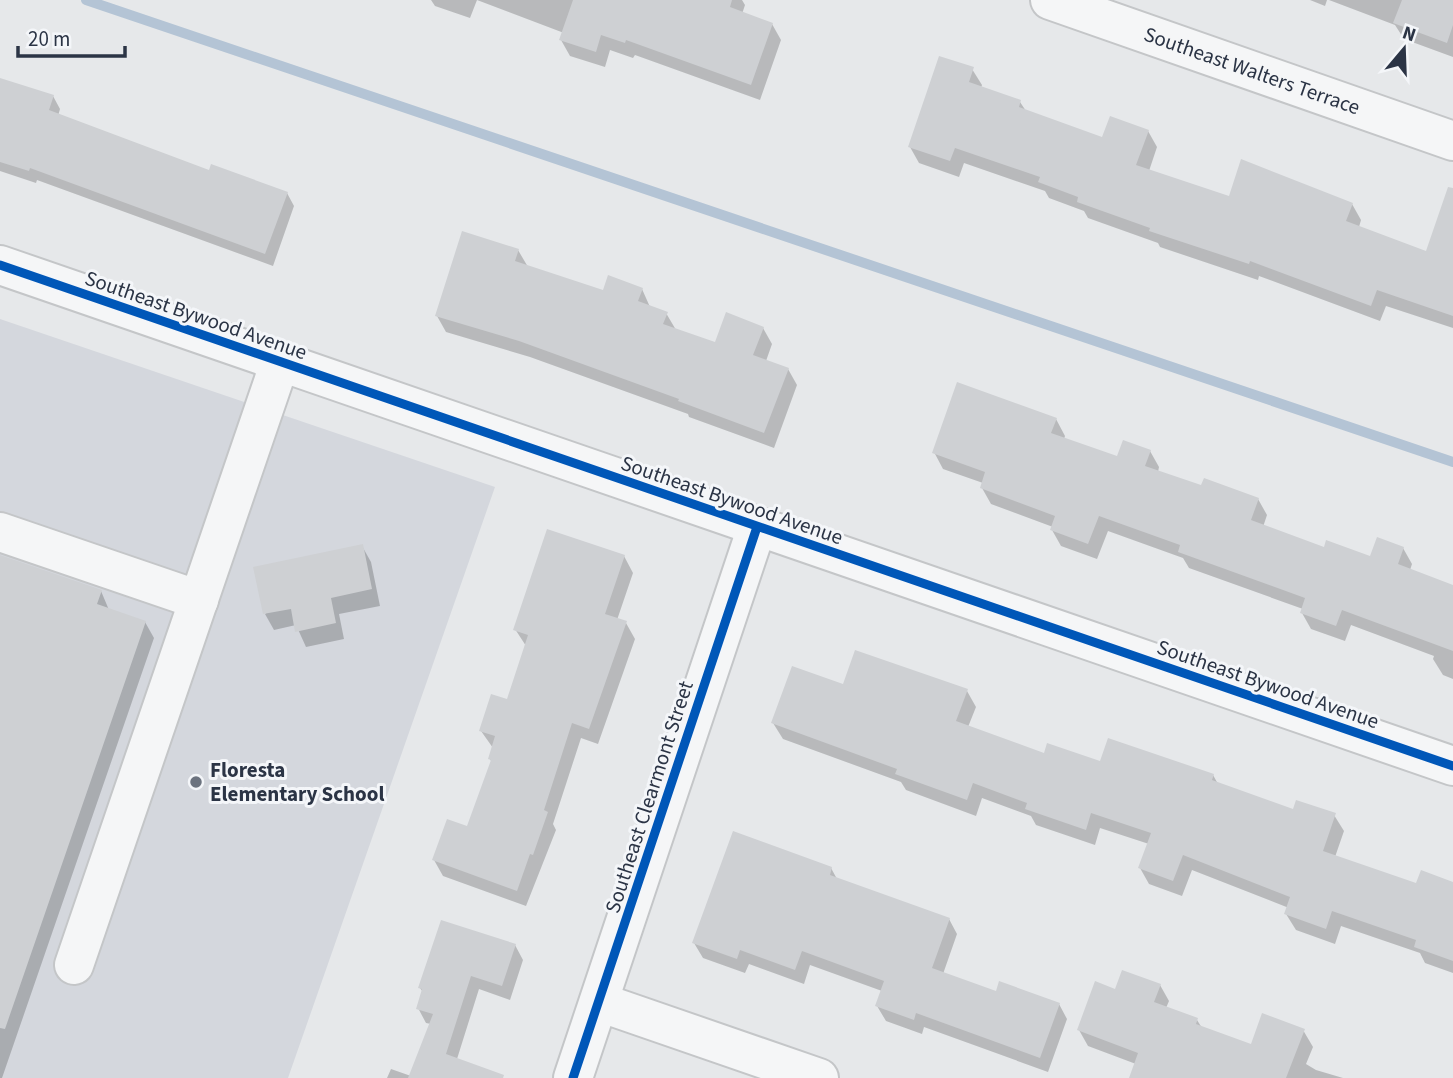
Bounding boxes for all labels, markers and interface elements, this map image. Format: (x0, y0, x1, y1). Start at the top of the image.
scale bar (18, 14, 124, 58)
north arrow (1369, 14, 1439, 84)
street label: Southeast Walters Terrace (1140, 19, 1364, 122)
text: N (1399, 20, 1419, 49)
text: 20 m (28, 24, 70, 54)
street label: Southeast Bywood Avenue (81, 263, 311, 367)
street label: Southeast Bywood Avenue (617, 448, 847, 552)
street label: Southeast Bywood Avenue (1153, 632, 1383, 736)
street label: Southeast Clearmont Street (597, 677, 701, 917)
place label: Floresta Elementary School (210, 755, 384, 809)
marker: Floresta Elementary School (188, 774, 204, 790)

